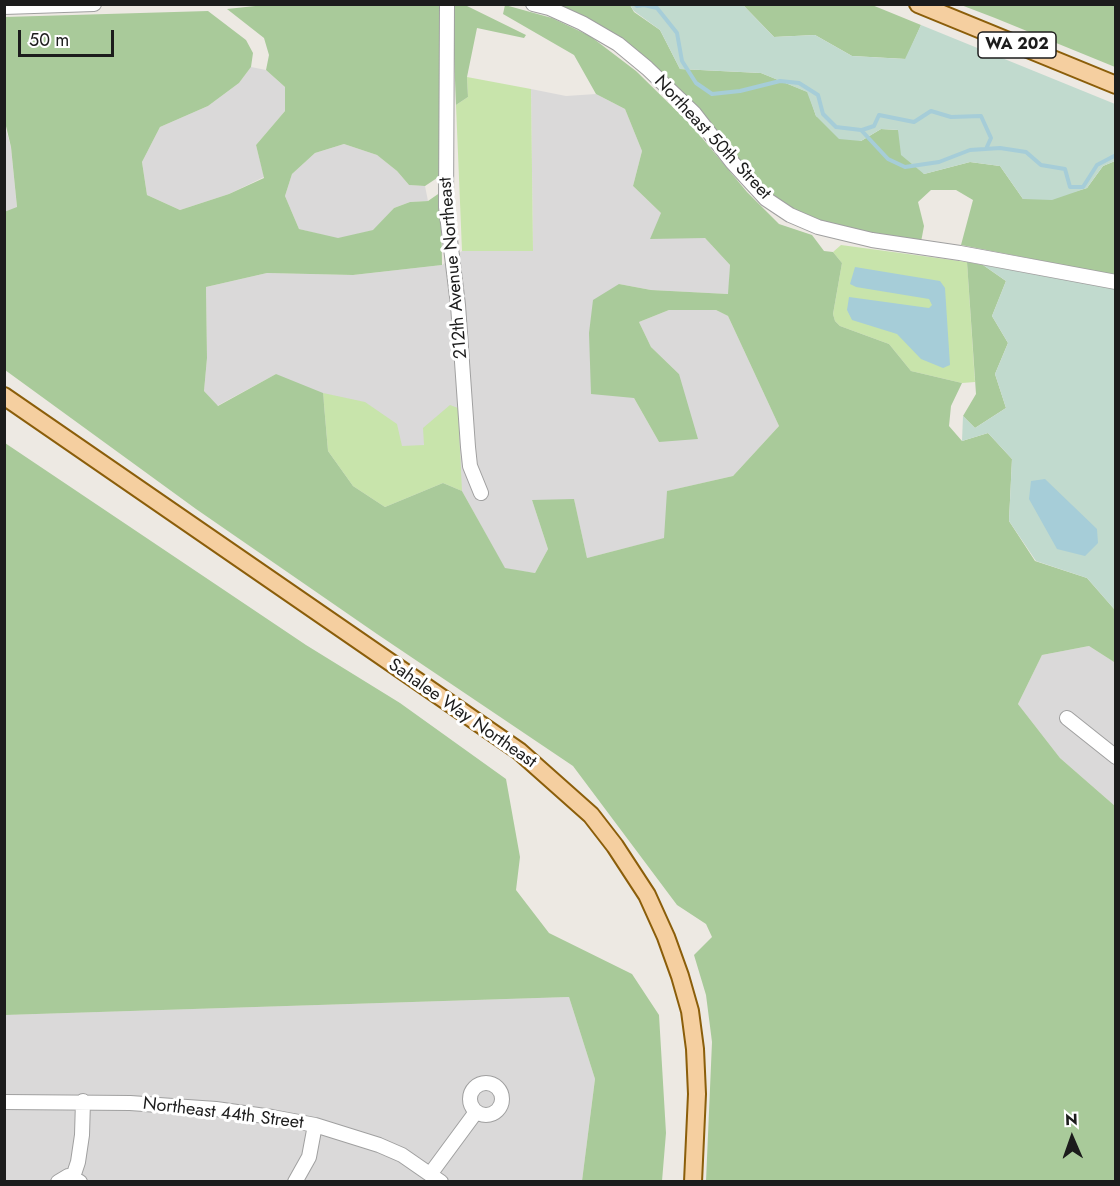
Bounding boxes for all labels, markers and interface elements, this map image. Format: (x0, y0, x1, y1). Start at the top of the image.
scale bar (21, 18, 117, 56)
text: 50 m (29, 27, 69, 53)
road number: WA 202 (978, 32, 1056, 58)
street label: Northeast 50th Street (649, 72, 775, 204)
street label: 212th Avenue Northeast (435, 176, 473, 360)
street label: Sahalee Way Northeast (384, 655, 540, 773)
street label: Northeast 44th Street (141, 1093, 305, 1135)
north arrow (1042, 1108, 1102, 1168)
text: N (1065, 1108, 1078, 1131)

